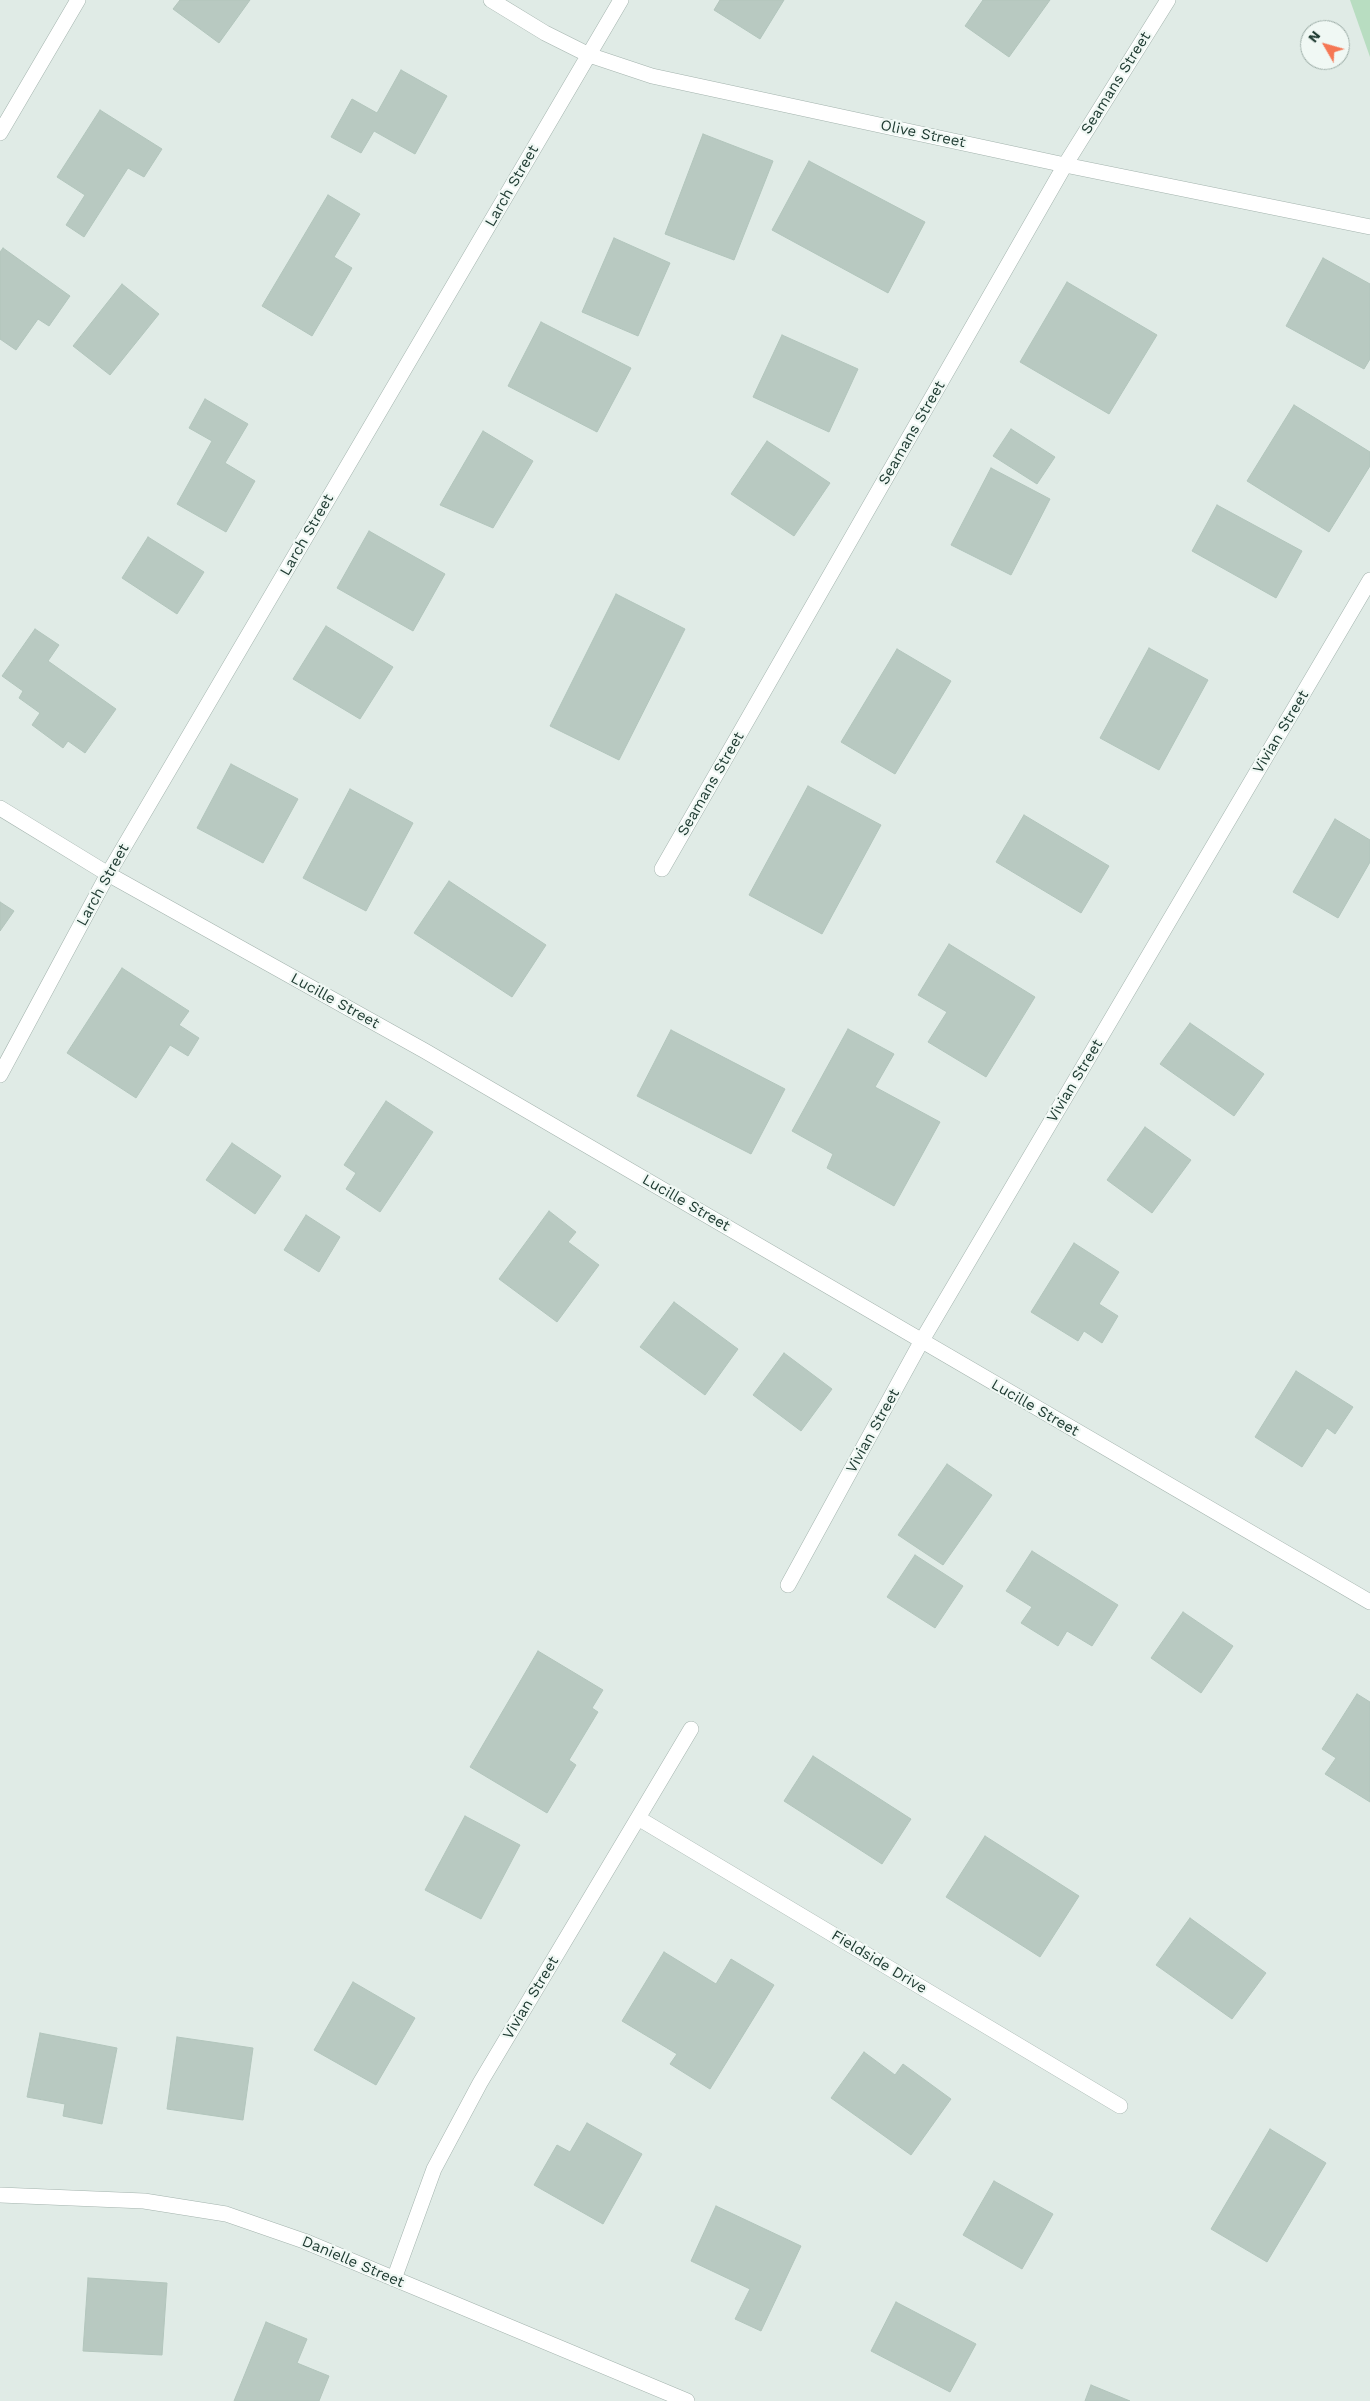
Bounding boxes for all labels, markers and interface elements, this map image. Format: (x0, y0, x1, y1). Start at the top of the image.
north arrow (1300, 20, 1350, 70)
text: N (1304, 27, 1323, 45)
street label: Seamans Street (1077, 29, 1155, 137)
street label: Olive Street (879, 116, 967, 152)
street label: Larch Street (481, 142, 543, 230)
street label: Seamans Street (875, 378, 949, 488)
street label: Larch Street (276, 491, 338, 579)
street label: Vivian Street (1249, 687, 1313, 777)
street label: Seamans Street (674, 729, 748, 839)
street label: Larch Street (73, 841, 133, 929)
street label: Lucille Street (288, 969, 382, 1033)
street label: Vivian Street (1043, 1036, 1107, 1126)
street label: Lucille Street (639, 1171, 733, 1235)
street label: Lucille Street (988, 1376, 1082, 1440)
street label: Vivian Street (842, 1386, 904, 1476)
street label: Fieldside Drive (828, 1926, 930, 1998)
street label: Vivian Street (499, 1953, 563, 2043)
street label: Danielle Street (299, 2232, 407, 2292)

